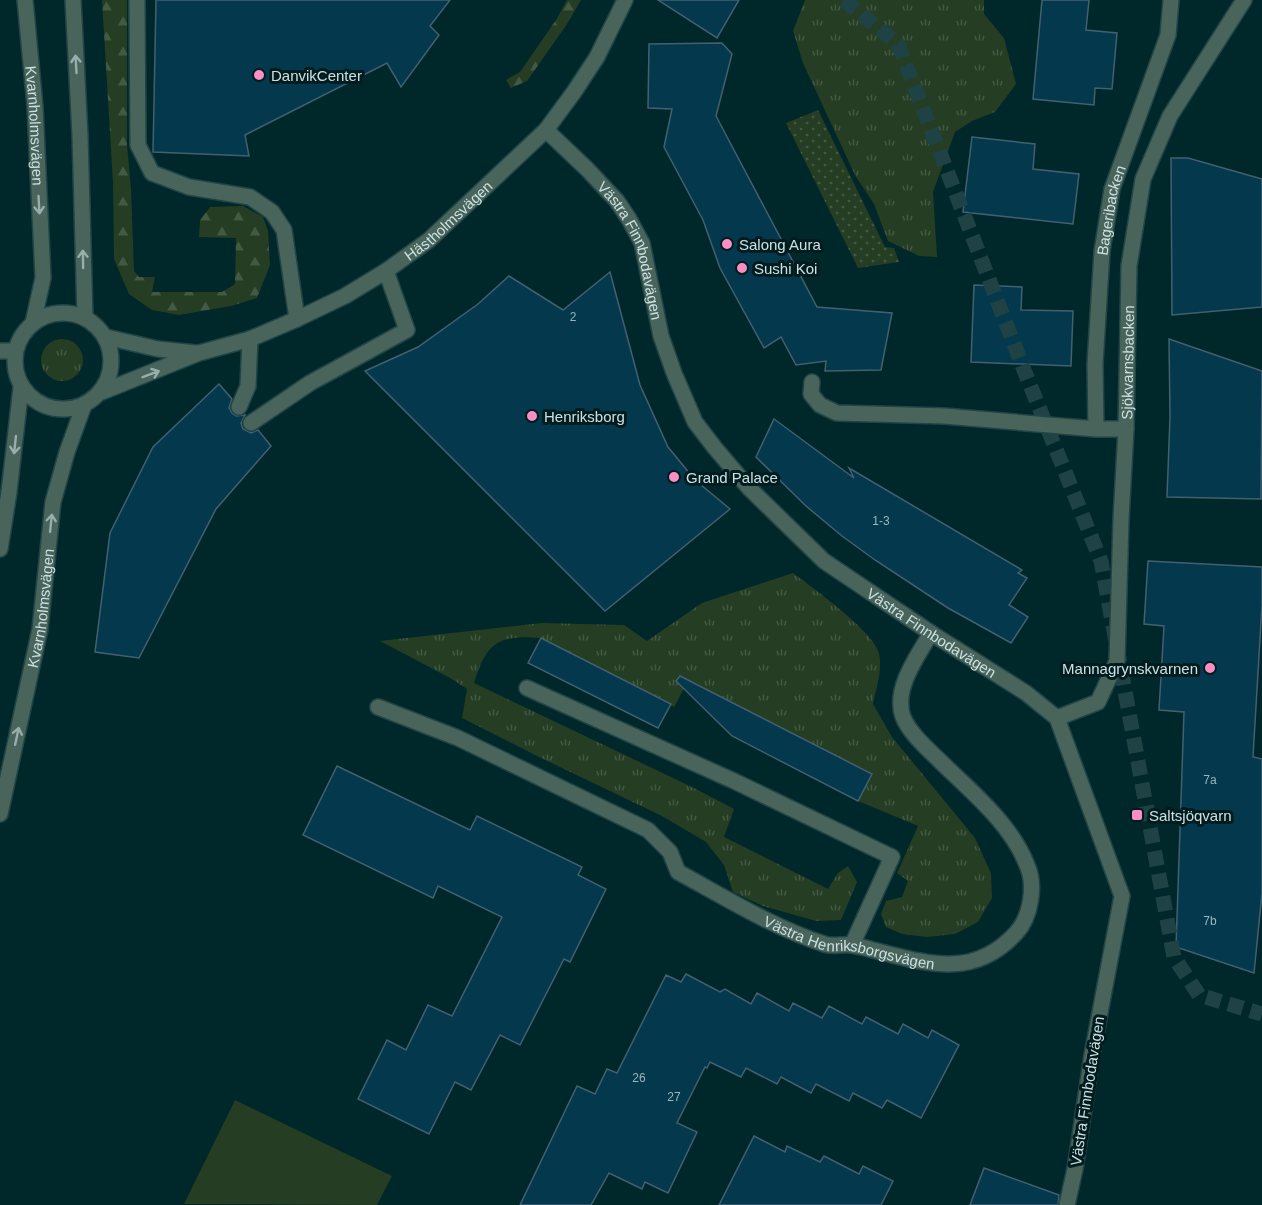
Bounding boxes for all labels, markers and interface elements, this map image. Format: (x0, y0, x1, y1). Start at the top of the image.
one-way arrow (71, 54, 82, 74)
street label: Kvarnholmsvägen (23, 65, 47, 186)
place label: DanvikCenter (271, 67, 362, 84)
marker: DanvikCenter (252, 68, 266, 82)
street label: Bageribacken (1093, 163, 1128, 256)
street label: Hästholmsvägen (401, 177, 495, 264)
street label: Västra Finnbodavägen (594, 178, 666, 321)
one-way arrow (34, 194, 45, 214)
place label: Salong Aura (739, 236, 821, 253)
marker: Salong Aura (720, 237, 734, 251)
one-way arrow (77, 249, 89, 269)
place label: Sushi Koi (754, 260, 817, 277)
marker: Sushi Koi (735, 261, 749, 275)
street label: Sjökvarnsbacken (1118, 305, 1137, 420)
house number: 2 (570, 310, 577, 324)
one-way arrow (141, 367, 160, 378)
place label: Henriksborg (544, 408, 625, 425)
marker: Henriksborg (525, 409, 539, 423)
one-way arrow (9, 435, 20, 455)
place label: Grand Palace (686, 469, 778, 486)
marker: Grand Palace (667, 470, 681, 484)
one-way arrow (46, 513, 57, 533)
house number: 1-3 (872, 514, 890, 528)
street label: Kvarnholmsvägen (23, 548, 57, 669)
street label: Västra Finnbodavägen (864, 584, 1000, 681)
place label: Mannagrynskvarnen (1062, 660, 1198, 677)
marker: Mannagrynskvarnen (1203, 661, 1217, 675)
one-way arrow (12, 727, 23, 746)
house number: 7a (1203, 773, 1217, 787)
place label: Saltsjöqvarn (1149, 807, 1232, 824)
marker: Saltsjöqvarn (1130, 808, 1144, 822)
street label: Västra Henriksborgsvägen (761, 912, 936, 972)
house number: 7b (1203, 914, 1217, 928)
street label: Västra Finnbodavägen (1067, 1015, 1107, 1167)
house number: 26 (632, 1071, 646, 1085)
house number: 27 (667, 1090, 681, 1104)

